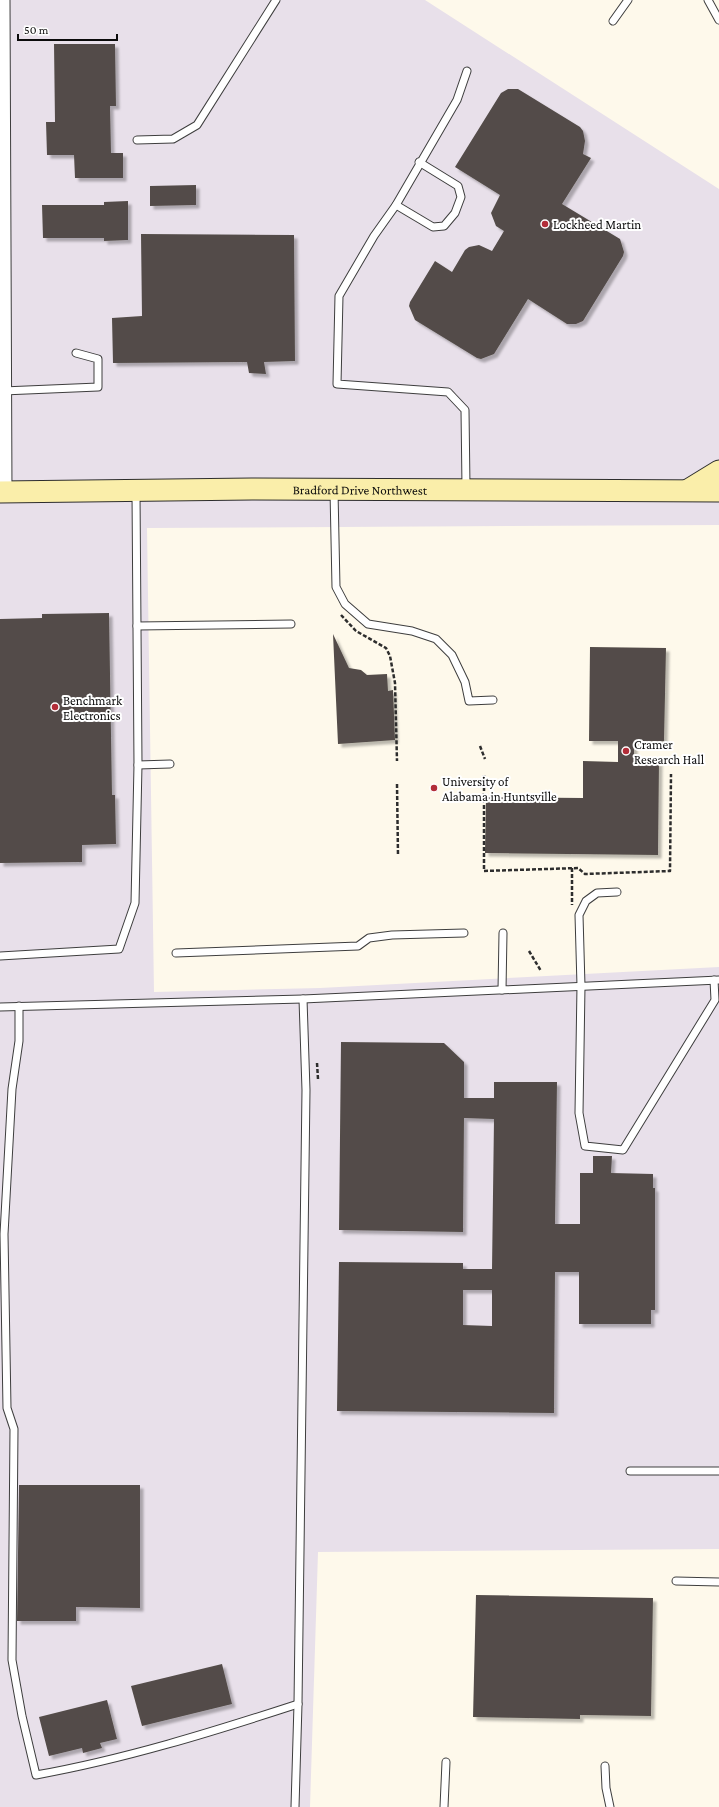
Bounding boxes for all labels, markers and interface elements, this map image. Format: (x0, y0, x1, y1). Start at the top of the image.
scale bar (18, 16, 117, 42)
text: 50 m (24, 23, 49, 37)
place label: Lockheed Martin (553, 217, 641, 232)
marker: Lockheed Martin (540, 219, 550, 229)
street label: Bradford Drive Northwest (293, 482, 428, 497)
place label: Benchmark Electronics (63, 693, 123, 723)
marker: Benchmark Electronics (50, 702, 60, 712)
place label: Cramer Research Hall (634, 737, 705, 767)
marker: Cramer Research Hall (621, 746, 631, 756)
place label: University of Alabama in Huntsville (442, 774, 557, 804)
marker: University of Alabama in Huntsville (429, 783, 439, 793)

